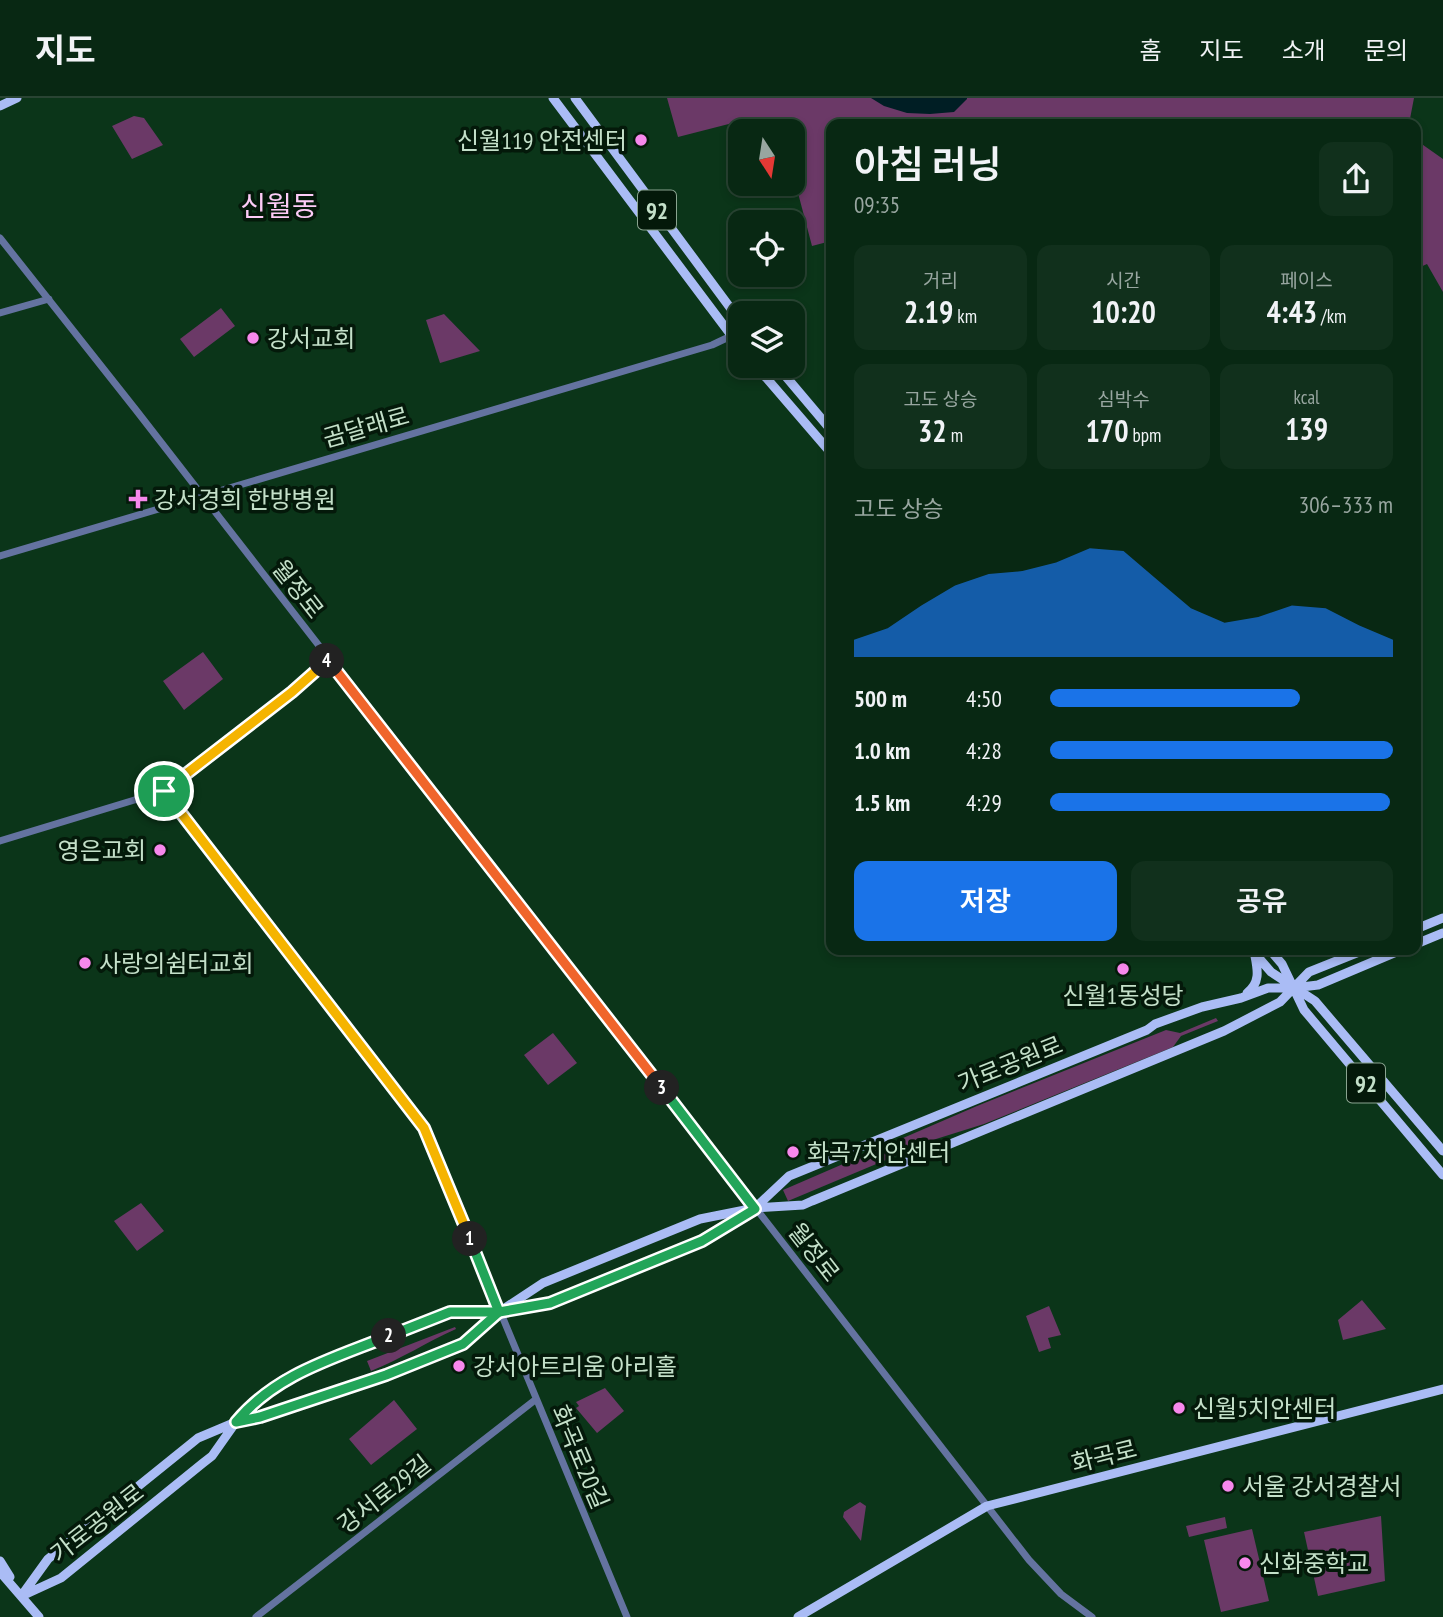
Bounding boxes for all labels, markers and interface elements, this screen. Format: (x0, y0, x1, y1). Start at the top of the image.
text: 지도 (35, 28, 96, 71)
text: 홈 (1139, 35, 1161, 66)
text: 지도 (1199, 35, 1244, 66)
text: 소개 (1282, 35, 1326, 66)
text: 문의 (1364, 35, 1408, 66)
north arrow (728, 119, 805, 196)
map controls (728, 119, 805, 378)
place label: 신월119 안전센터 (457, 125, 627, 156)
marker: 신월119 안전센터 (633, 132, 649, 148)
text: 아침 러닝 (854, 139, 1002, 188)
button: share (1319, 142, 1393, 216)
district label: 신월동 (240, 187, 318, 224)
road number: 92 (638, 190, 676, 230)
text: 09:35 (854, 190, 900, 219)
button: locate (728, 210, 805, 287)
text: 거리 (923, 268, 958, 292)
text: 시간 (1106, 268, 1141, 292)
text: 페이스 (1280, 268, 1333, 292)
text: 2.19 (904, 292, 953, 331)
text: 10:20 (1091, 292, 1156, 331)
text: 4:43 (1267, 292, 1317, 331)
button: layers (728, 301, 805, 378)
text: km (953, 304, 977, 328)
text: /km (1317, 304, 1346, 328)
place label: 강서교회 (267, 323, 355, 354)
marker: 강서교회 (245, 330, 261, 346)
text: kcal (1294, 385, 1319, 409)
text: 고도 상승 (904, 387, 977, 411)
text: 심박수 (1097, 387, 1150, 411)
street label: 곰달래로 (319, 400, 413, 454)
text: 139 (1285, 409, 1328, 448)
text: 32 (918, 411, 947, 450)
text: 170 (1086, 411, 1129, 450)
text: m (947, 423, 963, 447)
text: bpm (1129, 423, 1161, 447)
place label: 강서경희 한방병원 (154, 484, 336, 515)
marker: 강서경희 한방병원 (128, 489, 148, 509)
text: 306–333 m (1299, 490, 1393, 519)
text: 고도 상승 (854, 494, 944, 523)
street label: 월정로 (265, 553, 331, 625)
pin: 4 (310, 644, 344, 678)
text: 4 (322, 648, 331, 672)
text: 500 m (854, 684, 907, 713)
text: 4:50 (966, 684, 1002, 713)
text: 1.0 km (854, 736, 910, 765)
text: 4:28 (966, 736, 1002, 765)
pin (134, 761, 194, 821)
icon: arrive (145, 772, 183, 810)
text: 1.5 km (854, 788, 910, 817)
text: 4:29 (966, 788, 1002, 817)
place label: 영은교회 (58, 835, 146, 866)
marker: 영은교회 (152, 842, 168, 858)
button: 저장 (854, 861, 1117, 941)
button: 공유 (1131, 861, 1393, 941)
place label: 사랑의쉼터교회 (99, 948, 254, 979)
marker: 사랑의쉼터교회 (77, 955, 93, 971)
marker: 신월1동성당 (1115, 961, 1131, 977)
place label: 신월1동성당 (1062, 980, 1184, 1011)
street label: 가로공원로 (953, 1029, 1067, 1099)
road number: 92 (1347, 1064, 1385, 1102)
pin: 3 (644, 1070, 680, 1105)
text: 3 (657, 1075, 666, 1099)
place label: 화곡7치안센터 (807, 1137, 950, 1168)
marker: 화곡7치안센터 (785, 1144, 801, 1160)
street label: 월정로 (781, 1216, 847, 1288)
pin: 1 (452, 1222, 488, 1256)
text: 1 (465, 1226, 474, 1250)
pin: 2 (372, 1318, 406, 1354)
text: 2 (384, 1323, 393, 1347)
place label: 강서아트리움 아리홀 (473, 1351, 677, 1382)
marker: 강서아트리움 아리홀 (451, 1358, 467, 1374)
place label: 신월5치안센터 (1193, 1393, 1336, 1424)
street label: 화곡로20길 (544, 1400, 616, 1514)
marker: 신월5치안센터 (1171, 1400, 1187, 1416)
street label: 화곡로 (1068, 1433, 1140, 1479)
street label: 강서로29길 (331, 1448, 437, 1540)
place label: 서울 강서경찰서 (1242, 1471, 1402, 1502)
street label: 가로공원로 (44, 1477, 150, 1569)
marker: 서울 강서경찰서 (1220, 1478, 1236, 1494)
place label: 신화중학교 (1259, 1548, 1369, 1579)
marker: 신화중학교 (1237, 1555, 1253, 1571)

